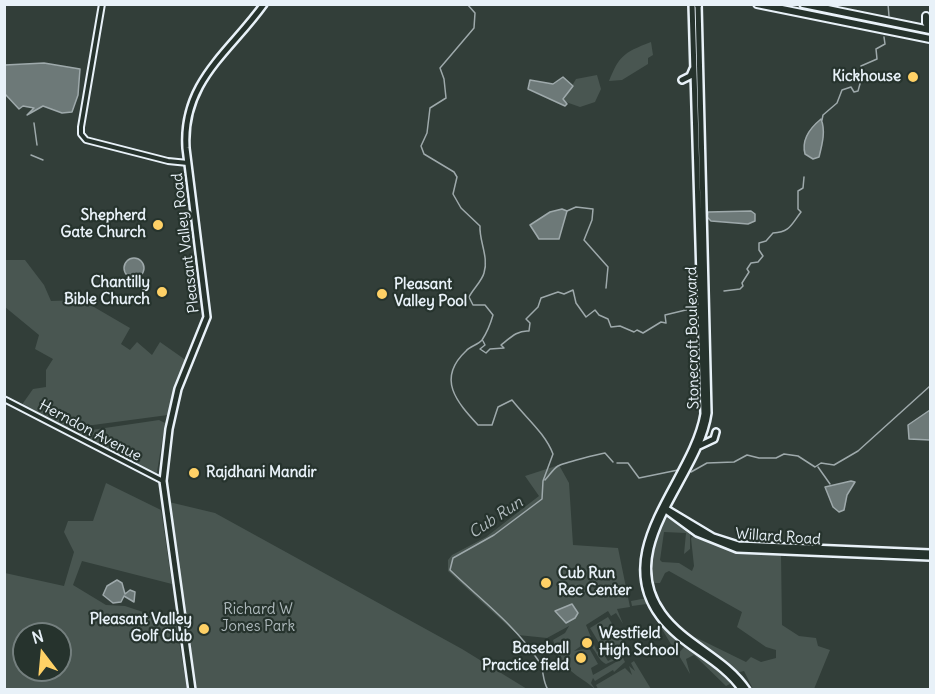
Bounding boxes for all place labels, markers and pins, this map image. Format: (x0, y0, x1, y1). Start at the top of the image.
place label: Kickhouse (832, 68, 901, 86)
marker: Kickhouse (906, 70, 920, 84)
place label: Shepherd Gate Church (61, 207, 146, 242)
marker: Shepherd Gate Church (151, 218, 165, 232)
place label: Chantilly Bible Church (64, 274, 150, 309)
place label: Pleasant Valley Pool (394, 276, 467, 311)
marker: Chantilly Bible Church (155, 285, 169, 299)
marker: Pleasant Valley Pool (375, 287, 389, 301)
place label: Rajdhani Mandir (206, 464, 317, 482)
marker: Rajdhani Mandir (187, 466, 201, 480)
place label: Cub Run Rec Center (558, 565, 632, 600)
marker: Cub Run Rec Center (539, 576, 553, 590)
place label: Pleasant Valley Golf Club (90, 611, 192, 646)
marker: Pleasant Valley Golf Club (197, 622, 211, 636)
place label: Westfield High School (599, 625, 679, 660)
marker: Westfield High School (580, 636, 594, 650)
place label: Baseball Practice field (482, 640, 569, 675)
marker: Baseball Practice field (574, 651, 588, 665)

